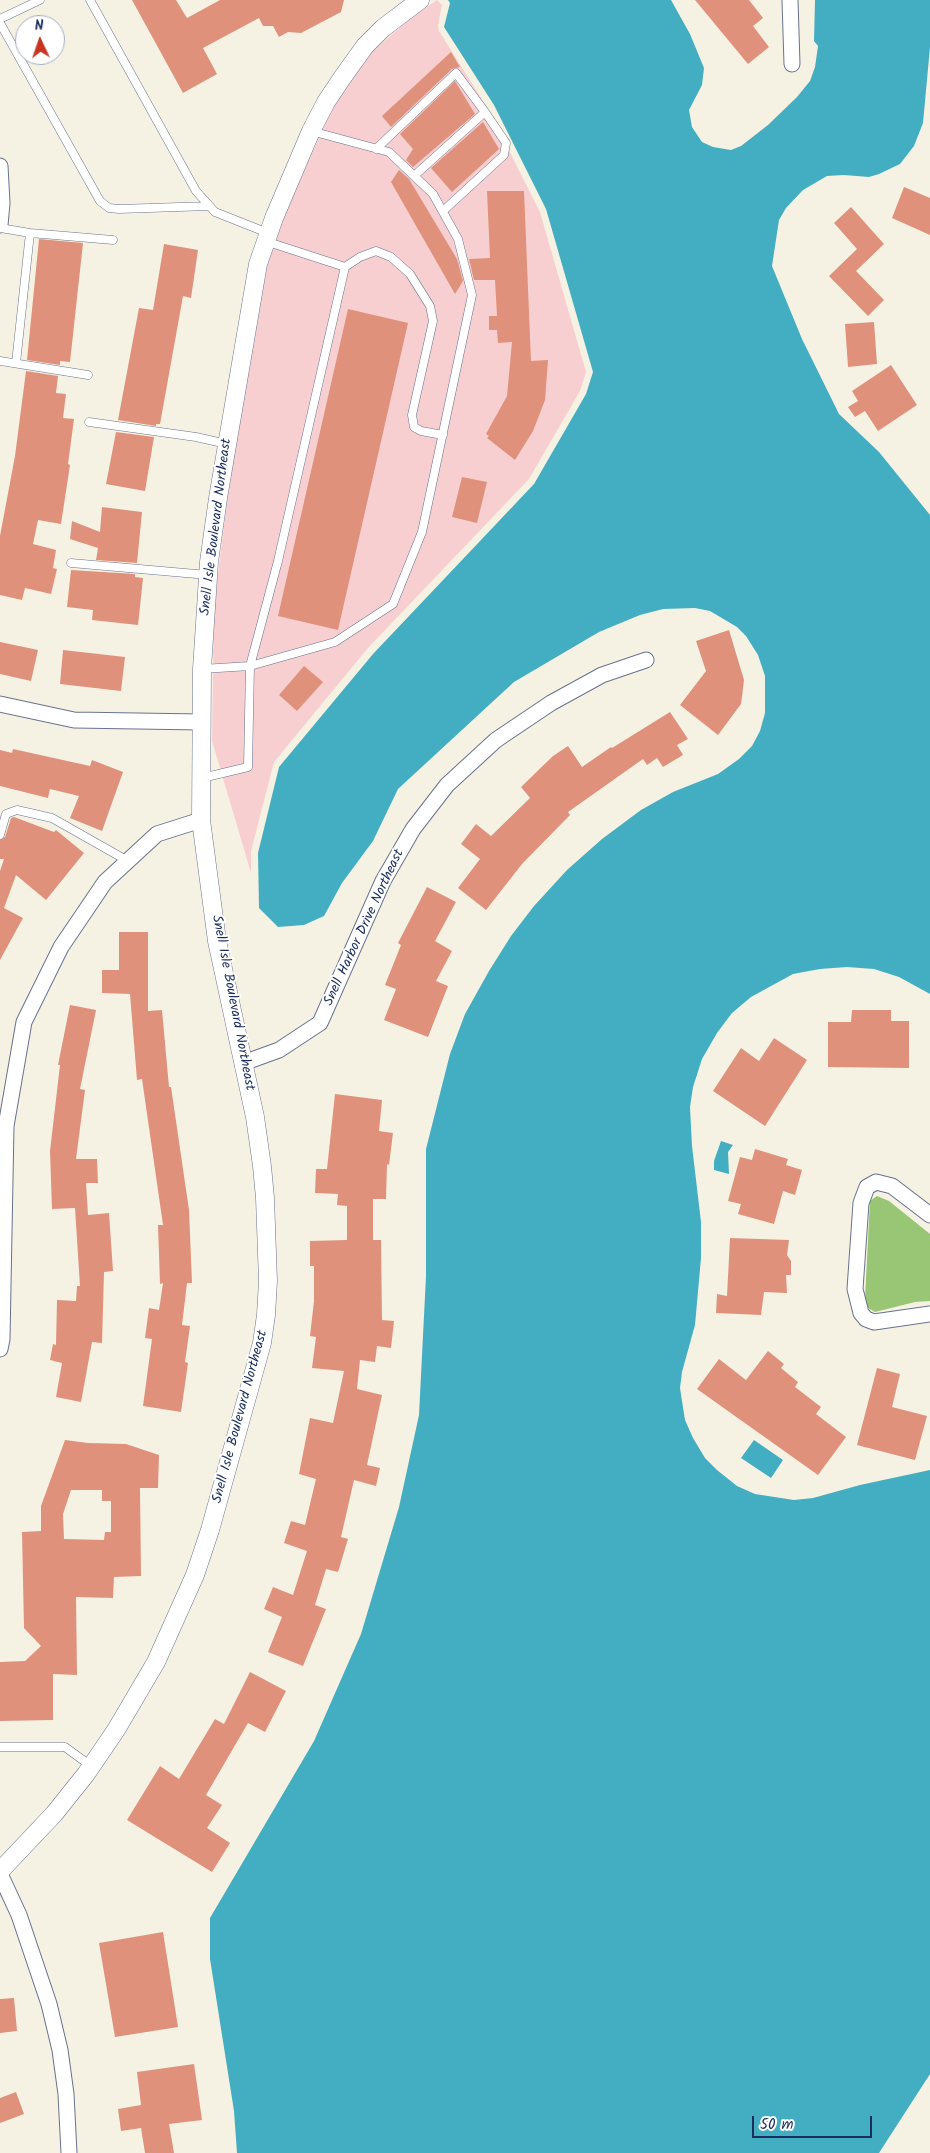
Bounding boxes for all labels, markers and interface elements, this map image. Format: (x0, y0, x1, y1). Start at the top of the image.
north arrow (15, 15, 65, 65)
text: N (34, 15, 44, 37)
street label: Snell Isle Boulevard Northeast (198, 437, 236, 617)
street label: Snell Harbor Drive Northeast (321, 847, 409, 1009)
street label: Snell Isle Boulevard Northeast (207, 914, 257, 1092)
street label: Snell Isle Boulevard Northeast (210, 1329, 272, 1505)
scale bar (755, 2106, 875, 2138)
text: 50 m (760, 2113, 794, 2137)

